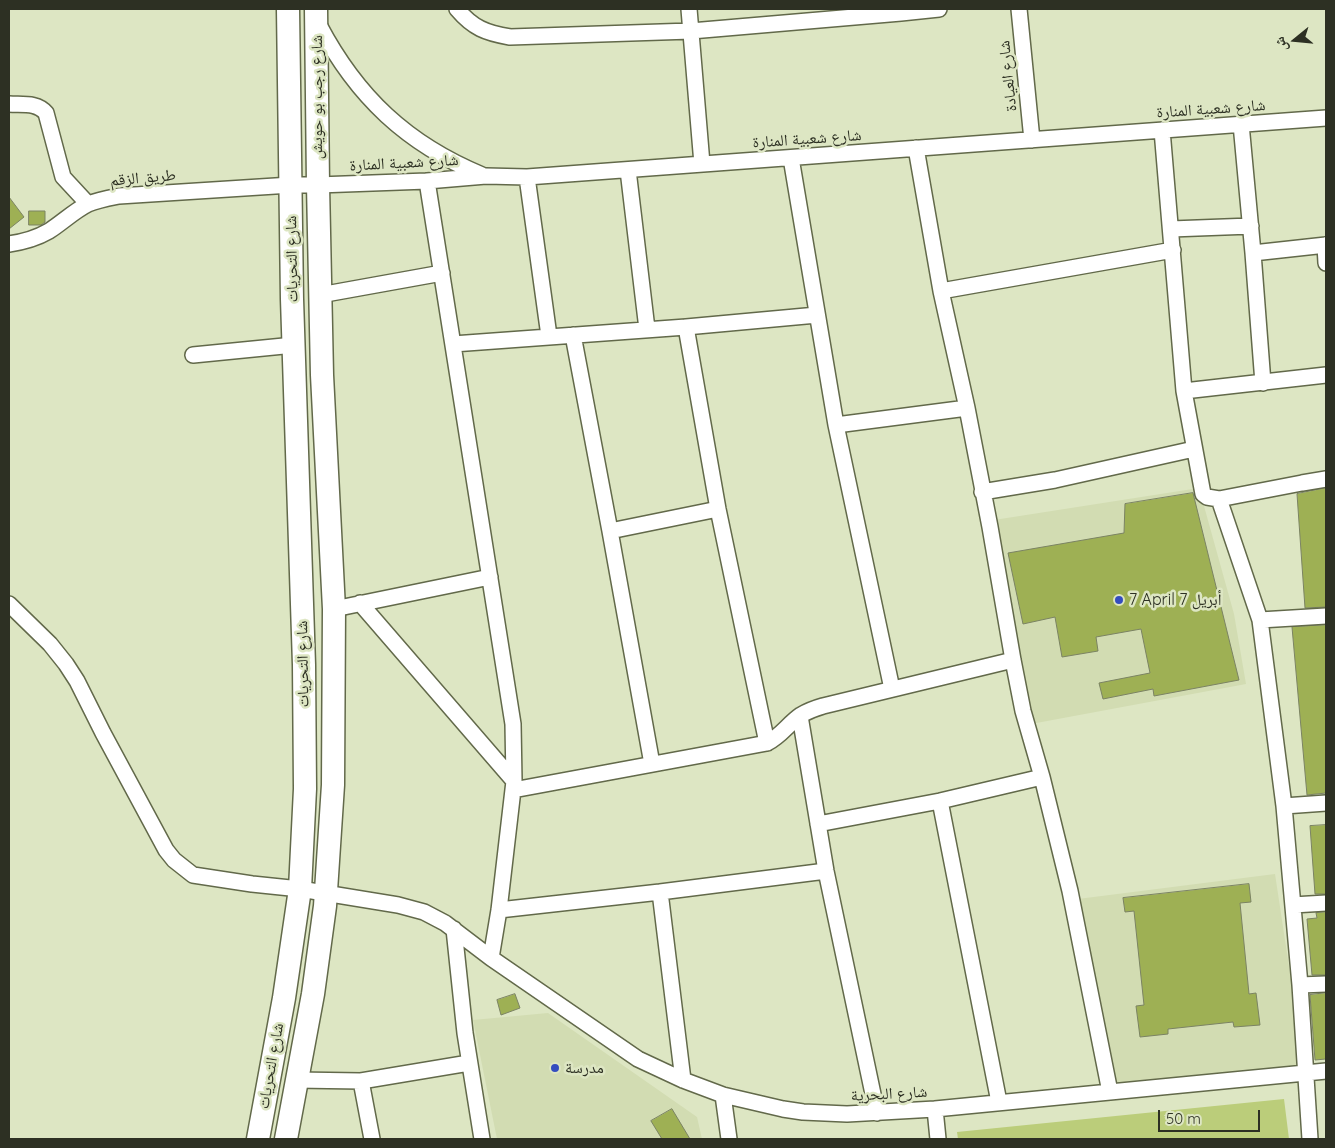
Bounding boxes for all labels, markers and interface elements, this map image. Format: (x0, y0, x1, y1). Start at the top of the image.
north arrow (1270, 15, 1320, 65)
street label: شارع رجب بو حويش (307, 35, 327, 159)
text: ش (1270, 35, 1291, 54)
street label: شارع العيادة (995, 39, 1021, 113)
street label: شارع شعبية المنارة (1156, 96, 1266, 122)
street label: شارع شعبية المنارة (752, 126, 862, 152)
street label: شارع شعبية المنارة (349, 151, 459, 175)
street label: طريق الزقم (109, 166, 177, 190)
street label: شارع التحريات (282, 215, 302, 303)
place label: 7 April 7 أبريل (1129, 590, 1221, 610)
marker: 7 April 7 أبريل (1113, 594, 1125, 606)
street label: شارع التحريات (293, 620, 313, 708)
street label: شارع التحريات (254, 1022, 288, 1110)
place label: مدرسة (565, 1058, 604, 1078)
marker: مدرسة (549, 1062, 561, 1074)
street label: شارع البحرية (850, 1082, 928, 1106)
scale bar (1160, 1100, 1262, 1132)
text: 50 m (1166, 1109, 1201, 1128)

